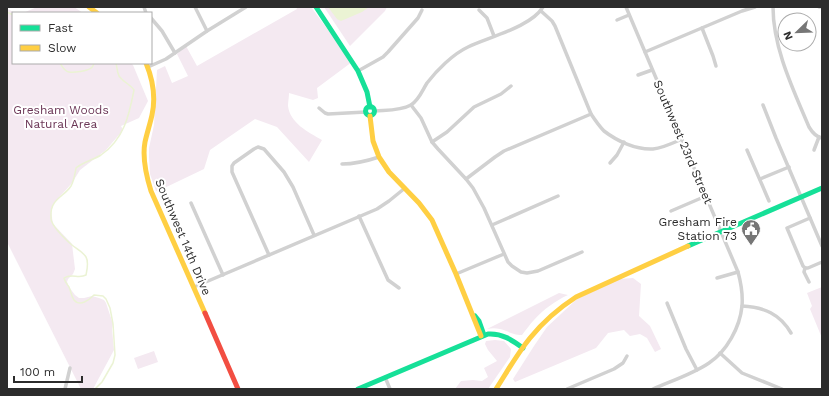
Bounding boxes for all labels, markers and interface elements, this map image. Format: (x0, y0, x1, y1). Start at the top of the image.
legend (12, 12, 152, 64)
north arrow (777, 12, 817, 52)
text: Fast (48, 21, 73, 35)
text: N (781, 29, 796, 42)
text: Slow (48, 41, 76, 55)
street label: Southwest 23rd Street (651, 78, 715, 206)
park label: Gresham Woods Natural Area (13, 103, 109, 131)
street label: Southwest 14th Drive (152, 177, 214, 297)
place label: Gresham Fire Station 73 (658, 215, 737, 243)
public building icon: Gresham Fire Station 73 (740, 218, 762, 246)
scale bar (14, 358, 82, 384)
text: 100 m (20, 365, 55, 379)

